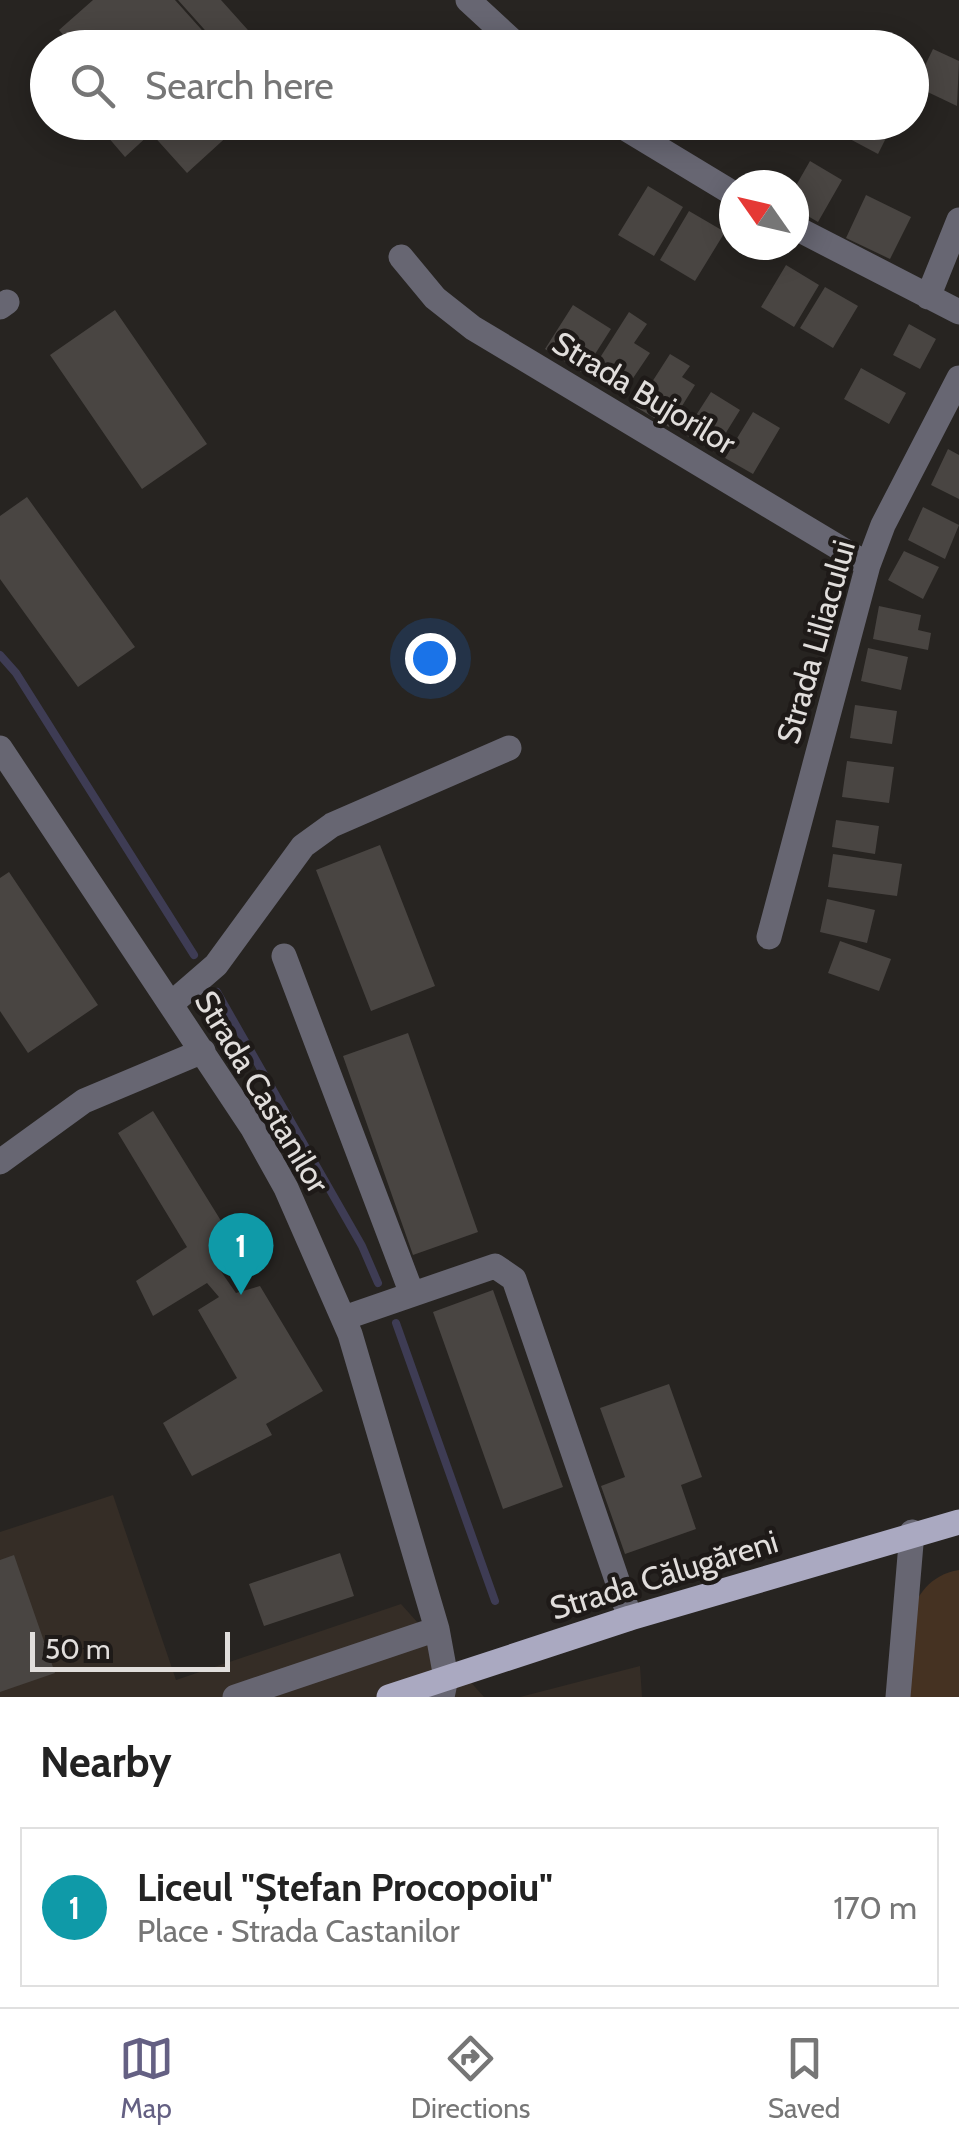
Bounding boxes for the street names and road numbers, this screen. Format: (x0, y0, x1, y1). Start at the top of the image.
street label: Strada Bujorilor (546, 323, 744, 463)
street label: Strada Liliacului (768, 536, 863, 748)
street label: Strada Castanilor (187, 984, 339, 1201)
street label: Strada Călugăreni (545, 1521, 782, 1628)

